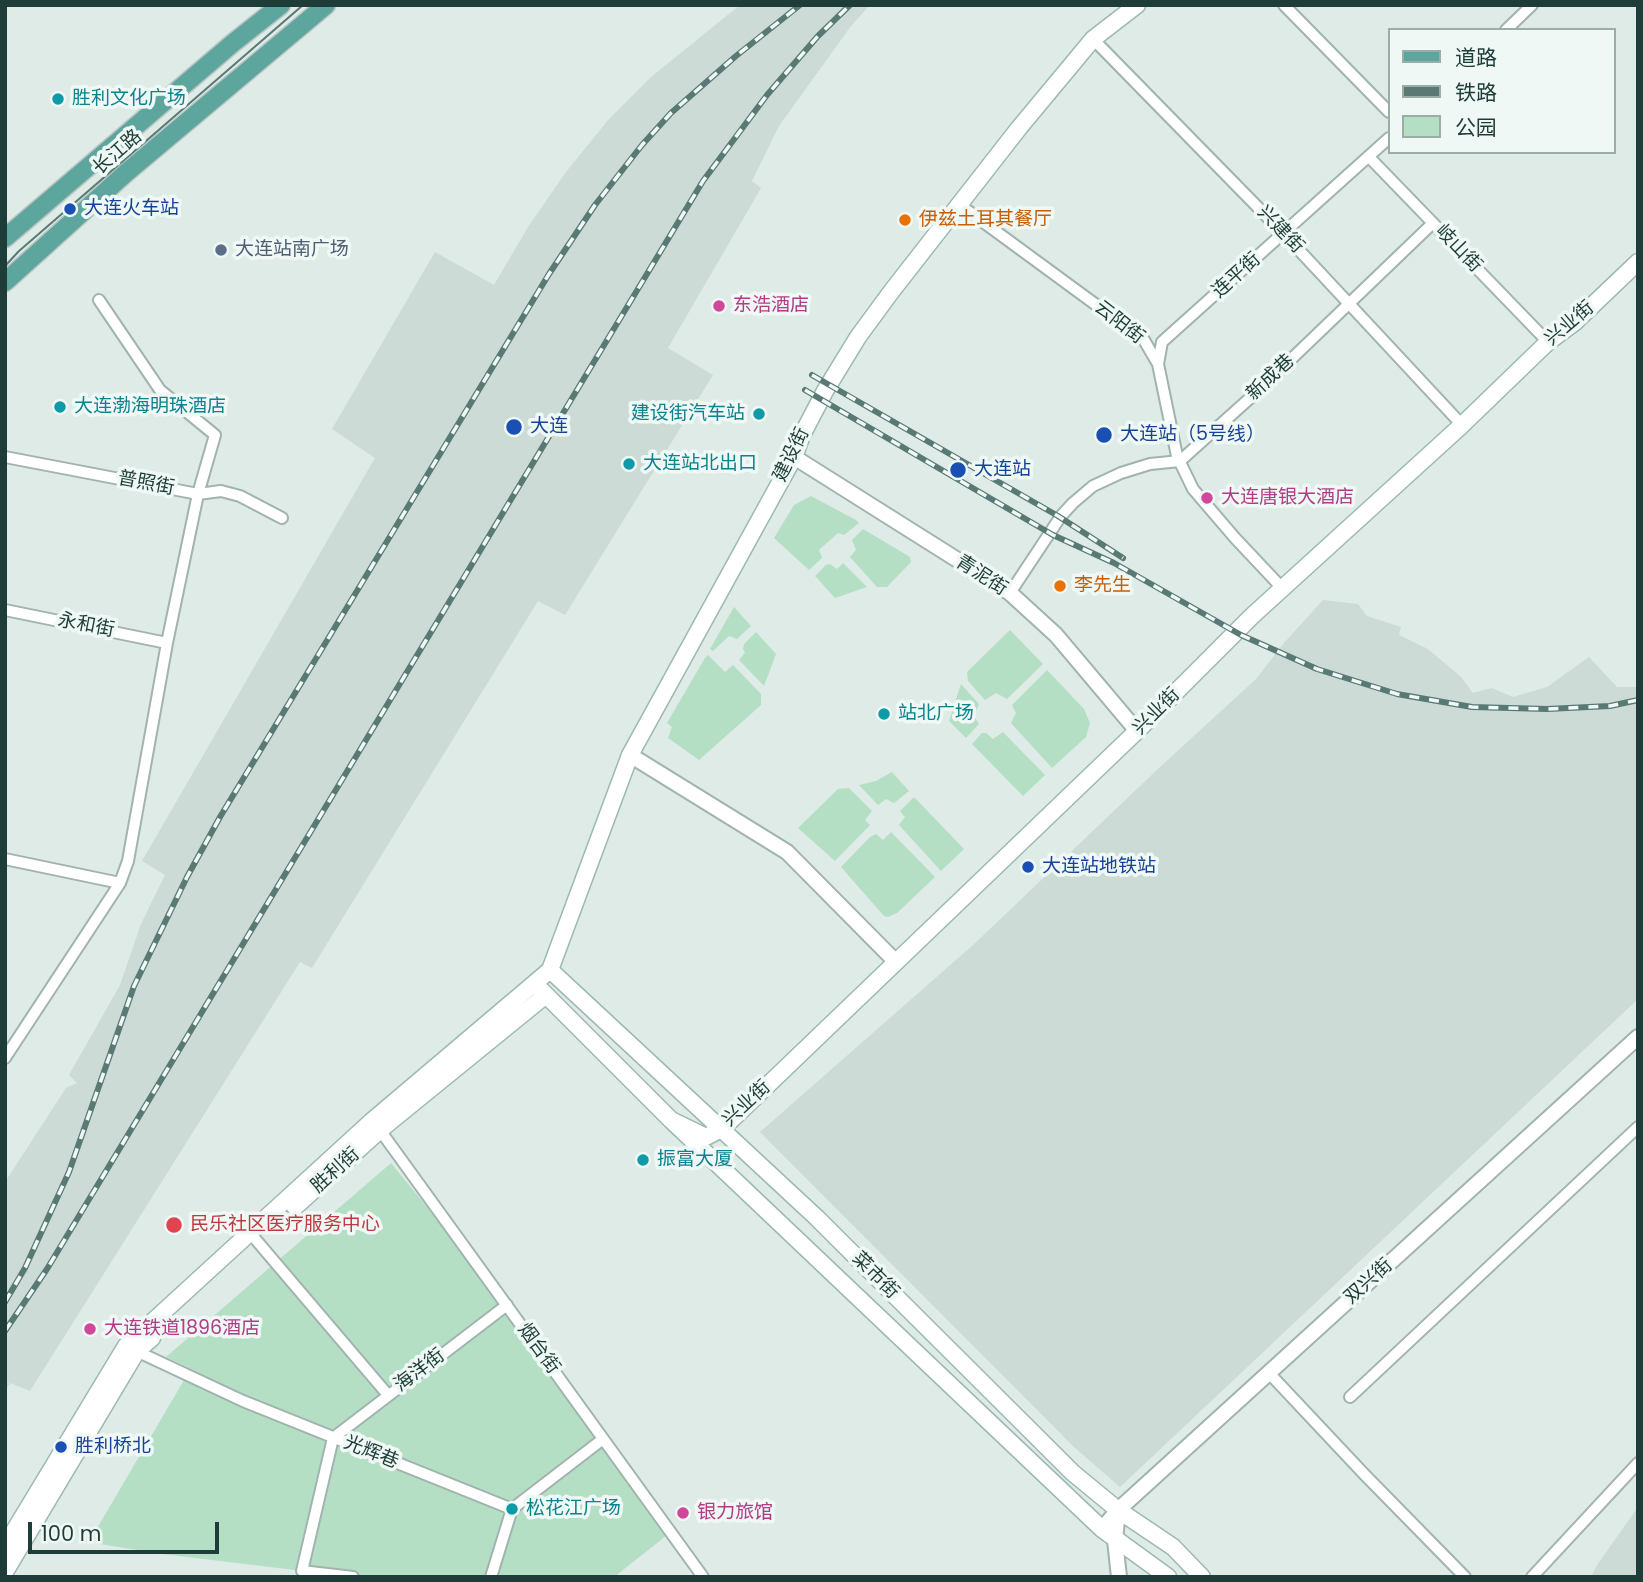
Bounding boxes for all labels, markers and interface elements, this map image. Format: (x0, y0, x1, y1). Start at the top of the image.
legend (1388, 28, 1615, 154)
text: 道路 (1455, 43, 1497, 72)
text: 铁路 (1455, 78, 1497, 107)
place label: 胜利文化广场 (72, 88, 186, 110)
marker: 胜利文化广场 (50, 91, 66, 107)
text: 公园 (1455, 113, 1497, 142)
street label: 长江路 (89, 126, 147, 180)
place label: 大连火车站 (84, 198, 179, 220)
marker: 大连火车站 (62, 201, 78, 217)
street label: 兴建街 (1252, 202, 1308, 258)
place label: 伊兹土耳其餐厅 (919, 209, 1052, 231)
marker: 伊兹土耳其餐厅 (897, 212, 913, 228)
street label: 岐山街 (1430, 221, 1486, 277)
place label: 大连站南广场 (235, 239, 349, 261)
marker: 大连站南广场 (213, 242, 229, 258)
street label: 连平街 (1208, 248, 1266, 304)
place label: 东浩酒店 (733, 295, 809, 317)
street label: 云阳街 (1090, 296, 1148, 350)
street label: 兴业街 (1541, 297, 1599, 351)
marker: 东浩酒店 (711, 298, 727, 314)
street label: 新成巷 (1242, 350, 1300, 406)
place label: 大连渤海明珠酒店 (74, 396, 226, 418)
marker: 大连渤海明珠酒店 (52, 399, 68, 415)
place label: 建设街汽车站 (631, 403, 745, 425)
marker: 建设街汽车站 (751, 406, 767, 422)
place label: 大连 (530, 416, 568, 438)
marker: 大连 (504, 417, 524, 437)
street label: 建设街 (769, 424, 815, 486)
place label: 大连站（5号线） (1120, 424, 1265, 446)
marker: 大连站（5号线） (1094, 425, 1114, 445)
place label: 大连站北出口 (643, 453, 757, 475)
marker: 大连站北出口 (621, 456, 637, 472)
place label: 大连站 (974, 459, 1031, 481)
marker: 大连站 (948, 460, 968, 480)
street label: 普照街 (116, 467, 176, 501)
place label: 大连唐银大酒店 (1221, 487, 1354, 509)
marker: 大连唐银大酒店 (1199, 490, 1215, 506)
street label: 青泥街 (951, 551, 1011, 601)
place label: 李先生 (1074, 575, 1131, 597)
marker: 李先生 (1052, 578, 1068, 594)
street label: 永和街 (56, 609, 116, 643)
street label: 兴业街 (1129, 684, 1185, 740)
place label: 站北广场 (898, 703, 974, 725)
marker: 站北广场 (876, 706, 892, 722)
place label: 大连站地铁站 (1042, 856, 1156, 878)
marker: 大连站地铁站 (1020, 859, 1036, 875)
street label: 兴业街 (718, 1076, 776, 1132)
street label: 胜利街 (307, 1143, 365, 1199)
place label: 振富大厦 (657, 1149, 733, 1171)
marker: 振富大厦 (635, 1152, 651, 1168)
place label: 民乐社区医疗服务中心 (190, 1214, 380, 1236)
marker: 民乐社区医疗服务中心 (164, 1215, 184, 1235)
street label: 菜市街 (847, 1248, 903, 1304)
street label: 双兴街 (1340, 1254, 1398, 1310)
place label: 大连铁道1896酒店 (104, 1318, 260, 1340)
street label: 烟台街 (512, 1319, 564, 1379)
marker: 大连铁道1896酒店 (82, 1321, 98, 1337)
street label: 海洋街 (390, 1345, 450, 1397)
street label: 光辉巷 (340, 1432, 402, 1474)
place label: 胜利桥北 (75, 1436, 151, 1458)
marker: 胜利桥北 (53, 1439, 69, 1455)
place label: 松花江广场 (526, 1498, 621, 1520)
marker: 松花江广场 (504, 1501, 520, 1517)
place label: 银力旅馆 (697, 1502, 773, 1524)
marker: 银力旅馆 (675, 1505, 691, 1521)
scale bar (32, 1508, 222, 1552)
text: 100 m (41, 1519, 101, 1548)

